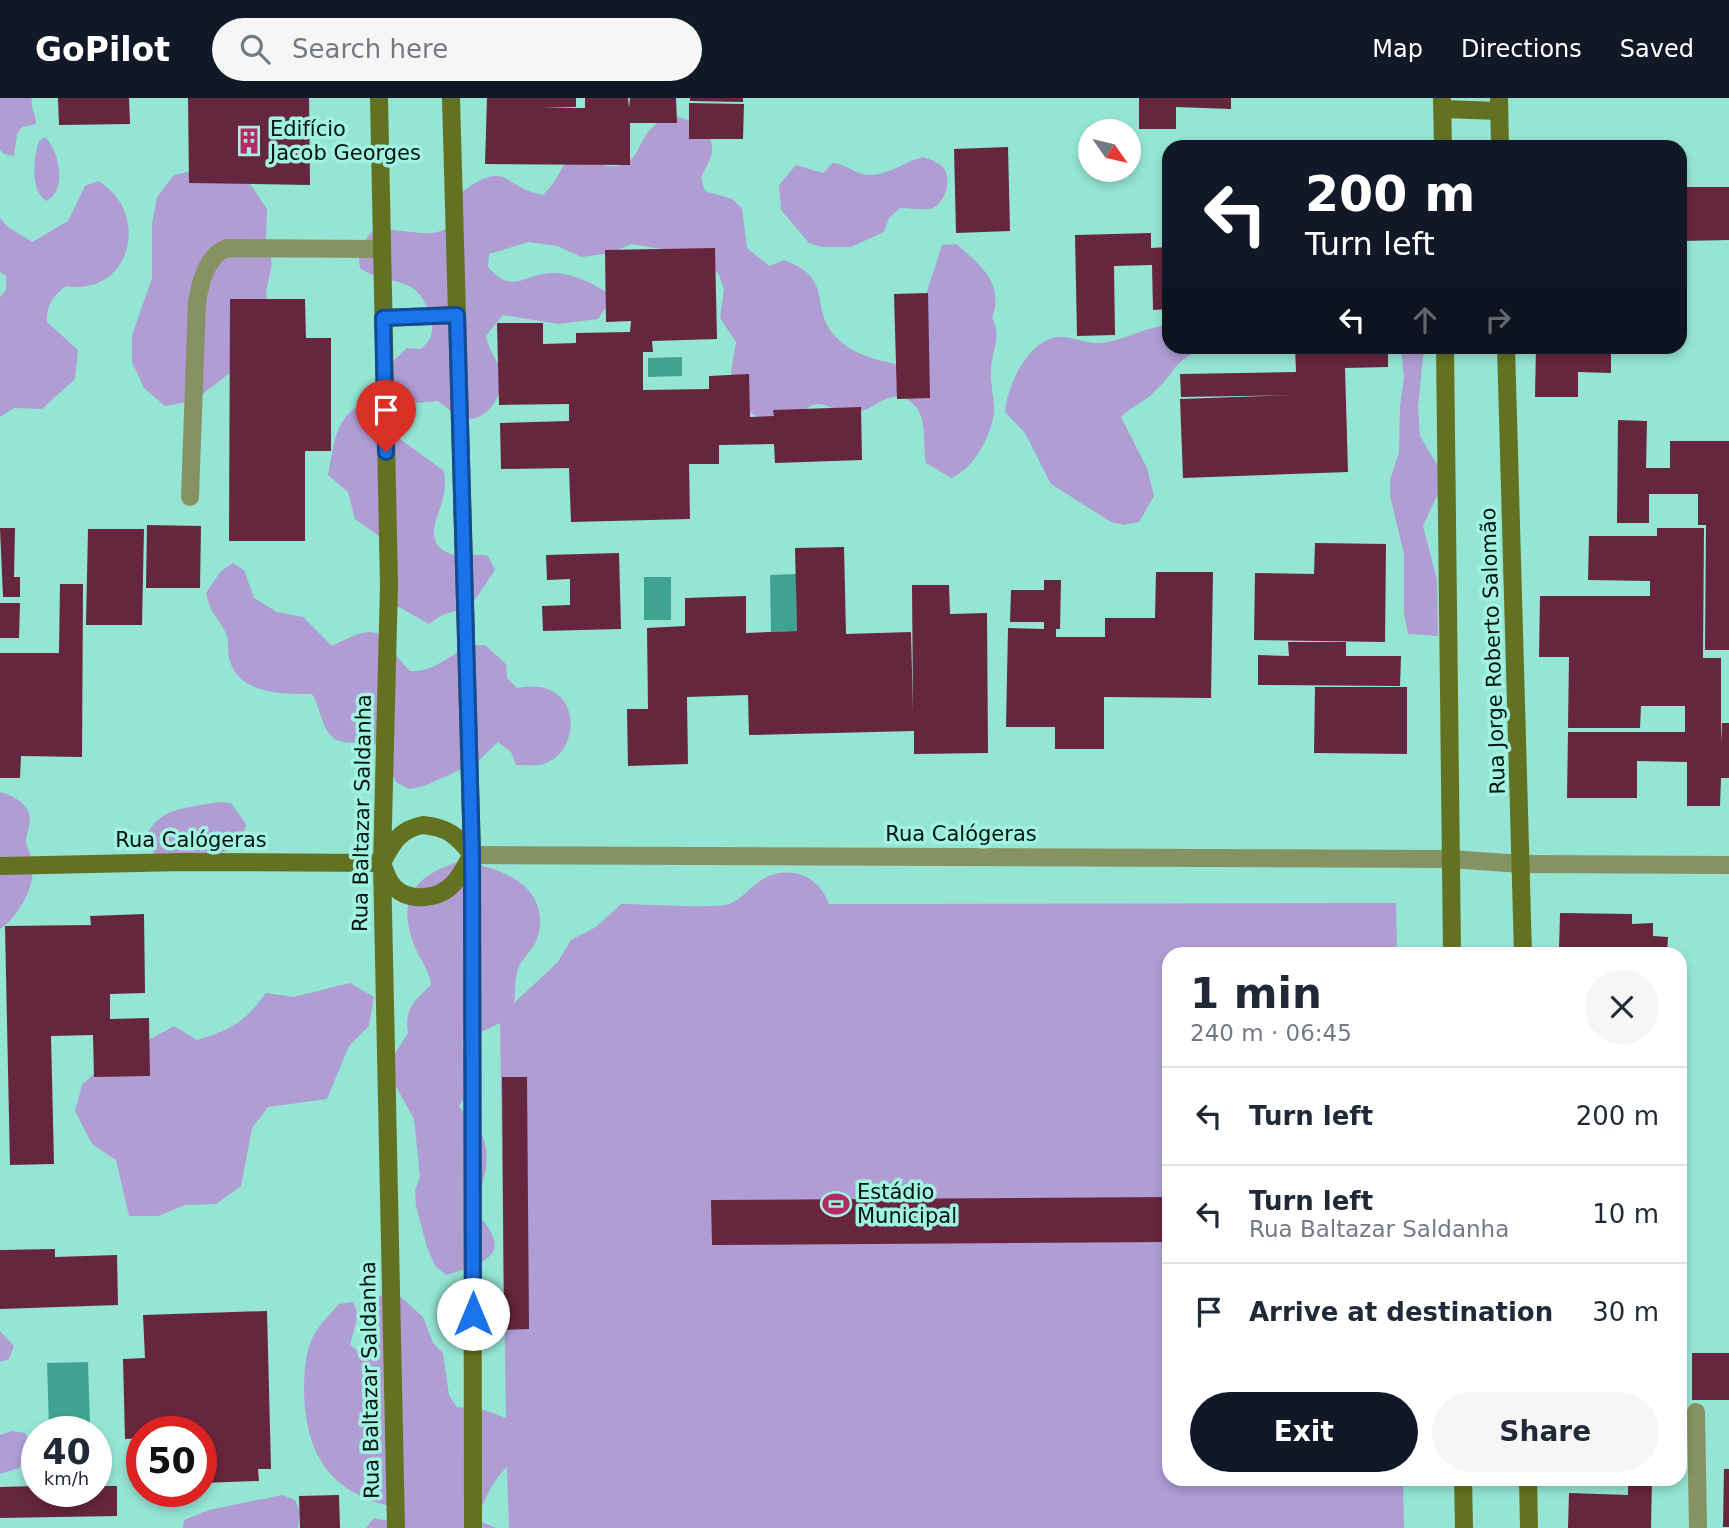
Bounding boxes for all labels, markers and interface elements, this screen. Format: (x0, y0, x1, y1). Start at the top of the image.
search box (212, 18, 702, 81)
text: GoPilot (35, 30, 170, 69)
icon: search (236, 30, 274, 68)
text: Search here (292, 34, 448, 64)
text: Map (1372, 35, 1423, 63)
text: Directions (1461, 35, 1582, 63)
text: Saved (1620, 35, 1694, 63)
place label: Edifício Jacob Georges (268, 117, 421, 165)
north arrow (1078, 119, 1141, 182)
map controls (1078, 119, 1141, 182)
building icon: Edifício Jacob Georges (234, 126, 264, 156)
text: 200 m (1305, 166, 1475, 223)
icon: left (1190, 168, 1281, 259)
text: Turn left (1305, 225, 1435, 263)
icon: left (1333, 301, 1371, 339)
icon: ahead (1406, 301, 1444, 339)
icon: right (1479, 301, 1517, 339)
pin (356, 380, 416, 452)
icon: arrive (367, 391, 405, 429)
street label: Rua Jorge Roberto Salomão (1476, 507, 1510, 795)
street label: Rua Baltazar Saldanha (348, 694, 376, 932)
street label: Rua Calógeras (885, 822, 1037, 846)
street label: Rua Calógeras (115, 828, 267, 852)
text: 1 min (1190, 969, 1322, 1018)
button: close (1585, 970, 1659, 1044)
text: 240 m · 06:45 (1190, 1020, 1352, 1046)
icon: left (1190, 1097, 1228, 1135)
text: Turn left (1249, 1101, 1373, 1131)
text: 200 m (1576, 1101, 1659, 1131)
place label: Estádio Municipal (857, 1180, 957, 1228)
text: Turn left (1249, 1186, 1373, 1216)
sports icon: Estádio Municipal (821, 1189, 851, 1219)
icon: left (1190, 1195, 1228, 1233)
text: 10 m (1592, 1199, 1659, 1229)
text: Rua Baltazar Saldanha (1249, 1216, 1509, 1242)
street label: Rua Baltazar Saldanha (356, 1261, 384, 1499)
position arrow (436, 1277, 510, 1351)
icon: arrive (1190, 1293, 1228, 1331)
text: Arrive at destination (1249, 1297, 1553, 1327)
text: 30 m (1592, 1297, 1659, 1327)
button: Exit (1190, 1392, 1418, 1472)
button: Share (1432, 1392, 1659, 1472)
speed limit sign: 50 (126, 1416, 217, 1507)
text: 40 (42, 1432, 91, 1472)
text: km/h (44, 1468, 89, 1489)

